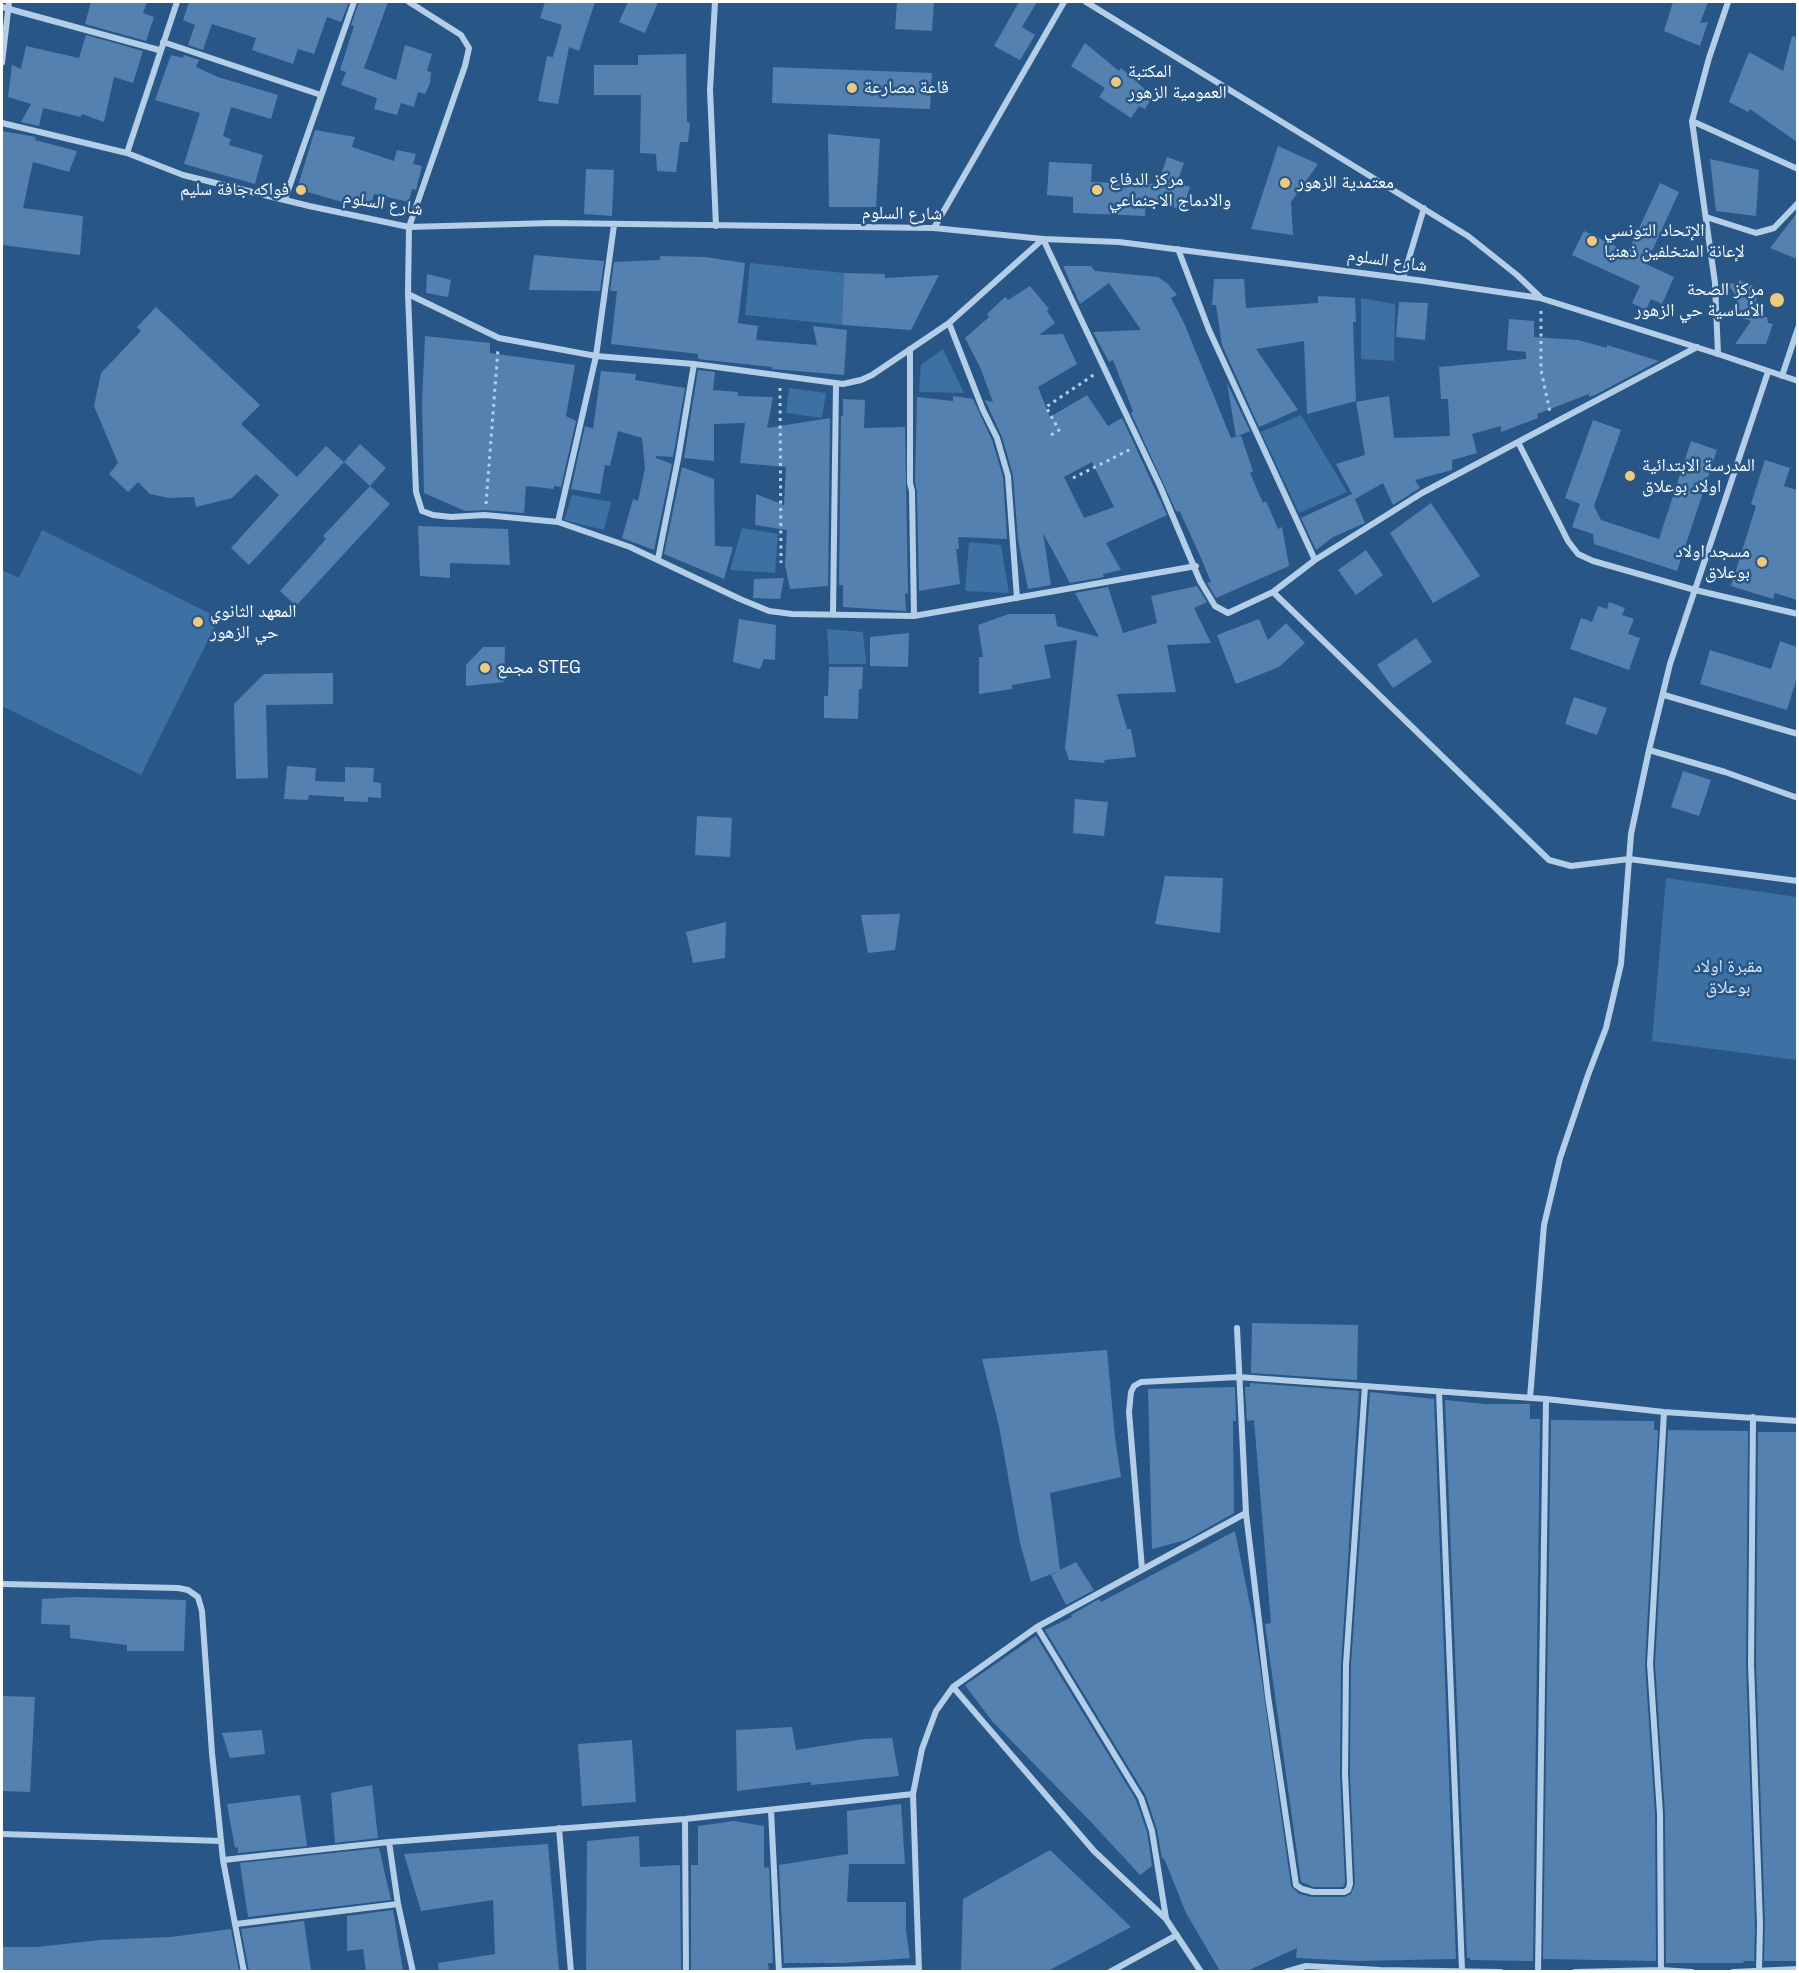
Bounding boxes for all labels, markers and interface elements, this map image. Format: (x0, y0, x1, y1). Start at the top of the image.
place label: المكتبة العمومية الزهور (1128, 61, 1227, 104)
marker: المكتبة العمومية الزهور (1109, 75, 1123, 89)
place label: قاعة مصارعة (864, 77, 949, 99)
marker: قاعة مصارعة (845, 81, 859, 95)
place label: مركز الدفاع والادماج الاجنماعي (1109, 169, 1231, 212)
place label: معتمدية الزهور (1297, 172, 1394, 194)
marker: معتمدية الزهور (1278, 176, 1292, 190)
place label: فواكه جافة سليم (180, 179, 289, 201)
marker: فواكه جافة سليم (294, 183, 308, 197)
marker: مركز الدفاع والادماج الاجنماعي (1090, 183, 1104, 197)
street label: شارع السلوم (342, 187, 424, 221)
street label: شارع السلوم (862, 202, 942, 226)
place label: الإتحاد التونسي لإعانة المتخلفين ذهنيا (1604, 220, 1745, 262)
marker: الإتحاد التونسي لإعانة المتخلفين ذهنيا (1585, 234, 1599, 248)
street label: شارع السلوم (1346, 245, 1428, 277)
place label: مركز الصحة الأساسية حي الزهور (1635, 279, 1764, 322)
marker: مركز الصحة الأساسية حي الزهور (1768, 291, 1786, 309)
place label: المدرسة الابتدائية اولاد بوعلاق (1642, 455, 1755, 498)
marker: المدرسة الابتدائية اولاد بوعلاق (1623, 469, 1637, 483)
place label: مسجد اولاد بوعلاق (1675, 541, 1750, 584)
marker: مسجد اولاد بوعلاق (1755, 555, 1769, 569)
place label: المعهد الثانوي حي الزهور (210, 601, 297, 644)
marker: المعهد الثانوي حي الزهور (191, 615, 205, 629)
place label: مجمع STEG (497, 657, 581, 679)
marker: مجمع STEG (478, 661, 492, 675)
park label: مقبرة اولاد بوعلاق (1693, 956, 1763, 998)

